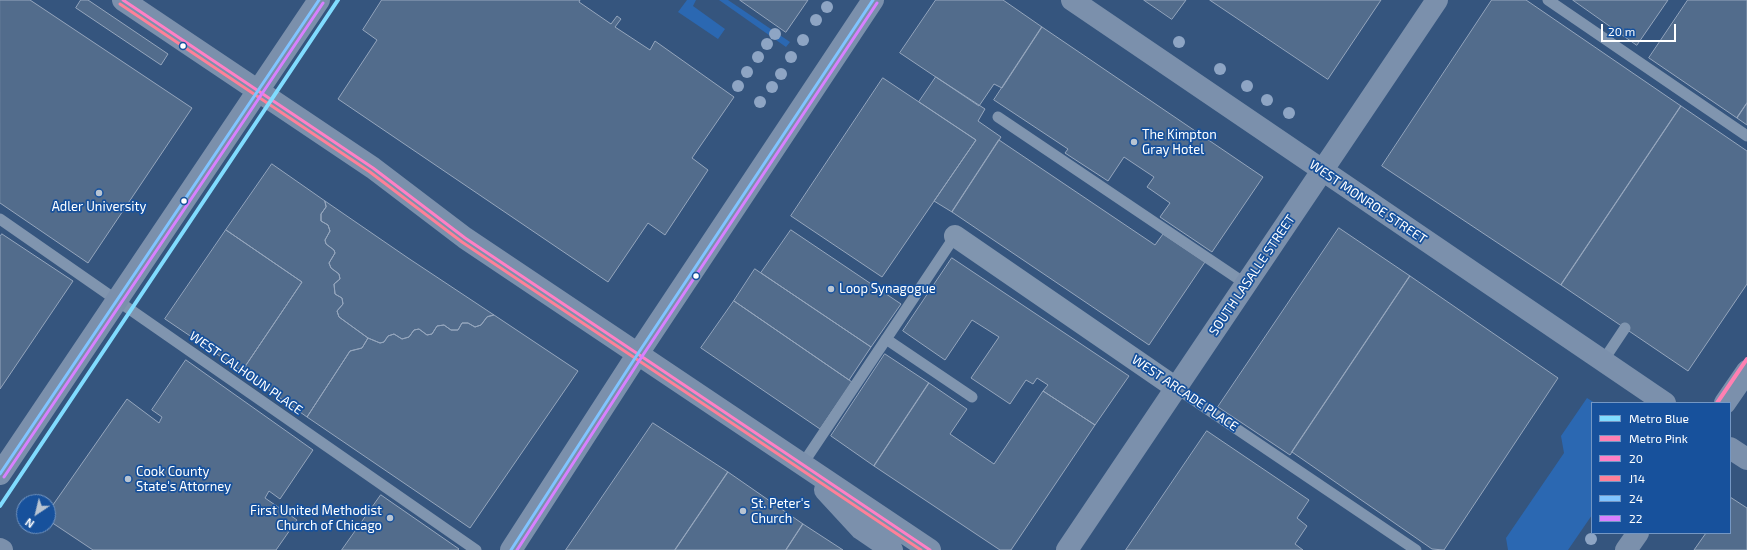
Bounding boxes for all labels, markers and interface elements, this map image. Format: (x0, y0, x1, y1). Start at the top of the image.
scale bar (1603, 16, 1678, 42)
text: 20 m (1608, 24, 1635, 38)
unlabelled marker (178, 41, 188, 51)
place label: The Kimpton Gray Hotel (1142, 127, 1217, 158)
marker: The Kimpton Gray Hotel (1129, 137, 1139, 147)
street label: WEST MONROE STREET (1306, 157, 1430, 247)
marker: Adler University (94, 188, 104, 198)
unlabelled marker (179, 196, 189, 206)
place label: Adler University (52, 199, 146, 215)
street label: SOUTH LASALLE STREET (1206, 212, 1298, 338)
unlabelled marker (691, 271, 701, 281)
place label: Loop Synagogue (839, 281, 936, 297)
marker: Loop Synagogue (826, 284, 836, 294)
street label: WEST CALHOUN PLACE (186, 328, 306, 418)
street label: WEST ARCADE PLACE (1129, 352, 1241, 434)
legend (1591, 402, 1731, 534)
text: Metro Blue (1629, 411, 1689, 425)
text: Metro Pink (1629, 431, 1688, 445)
text: 20 (1629, 451, 1643, 465)
place label: Cook County State's Attorney (136, 464, 231, 495)
text: J14 (1629, 471, 1645, 485)
marker: Cook County State's Attorney (123, 474, 133, 484)
text: 24 (1629, 491, 1643, 505)
north arrow (16, 494, 56, 534)
place label: St. Peter's Church (751, 496, 810, 527)
place label: First United Methodist Church of Chicago (250, 503, 382, 534)
marker: St. Peter's Church (738, 506, 748, 516)
text: 22 (1629, 511, 1643, 525)
marker: First United Methodist Church of Chicago (385, 513, 395, 523)
text: N (22, 516, 36, 531)

